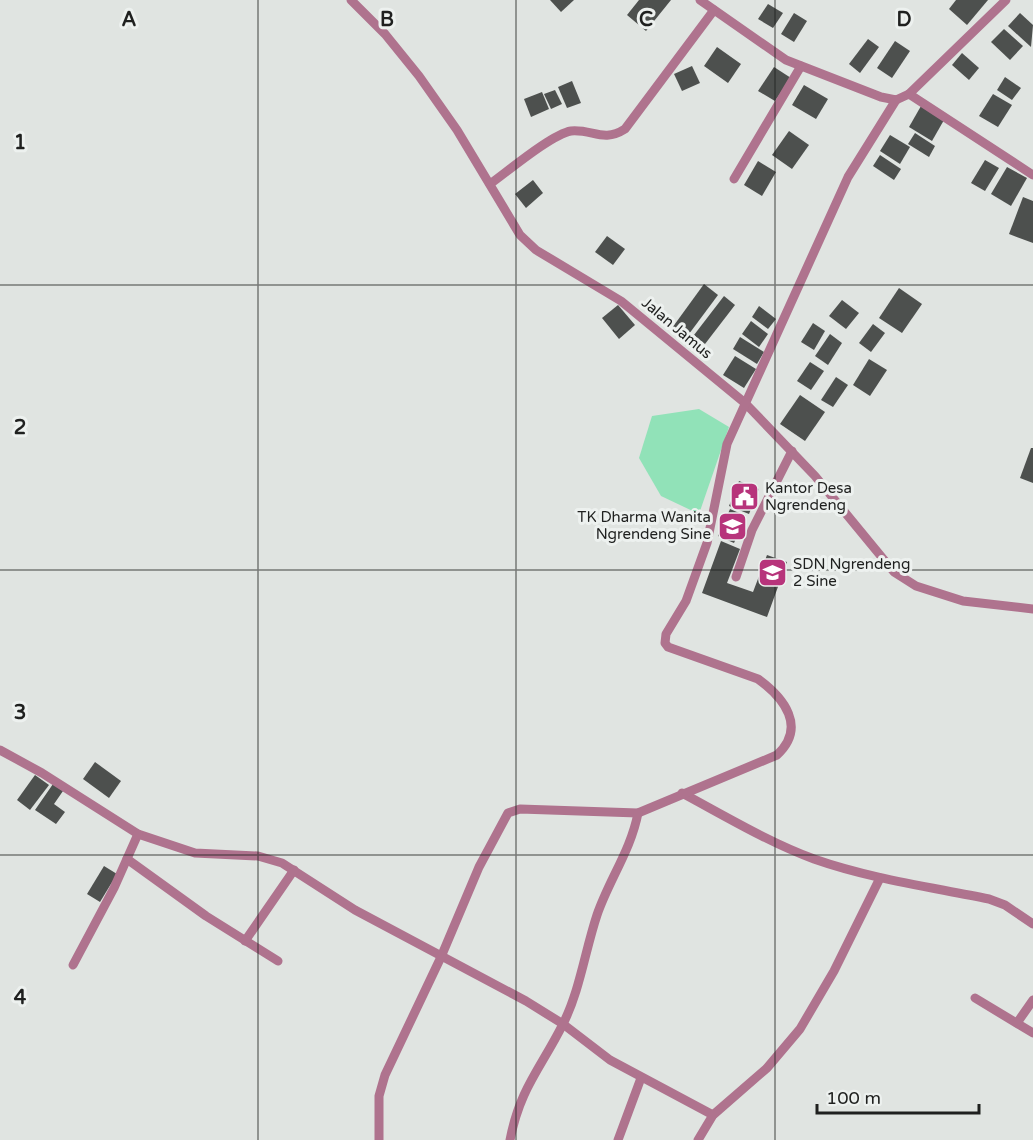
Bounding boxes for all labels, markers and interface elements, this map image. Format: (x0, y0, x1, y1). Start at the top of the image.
text: A (122, 8, 137, 32)
text: B (380, 8, 394, 32)
text: C (639, 8, 653, 32)
text: D (896, 8, 912, 32)
text: 1 (14, 131, 26, 155)
street label: Jalan Jamus (638, 293, 716, 363)
text: 2 (14, 416, 26, 440)
place label: Kantor Desa Ngrendeng (765, 479, 852, 514)
public building icon: Kantor Desa Ngrendeng (728, 481, 760, 513)
place label: TK Dharma Wanita Ngrendeng Sine (577, 508, 711, 543)
school or university icon: TK Dharma Wanita Ngrendeng Sine (716, 510, 748, 542)
place label: SDN Ngrendeng 2 Sine (793, 555, 910, 590)
school or university icon: SDN Ngrendeng 2 Sine (756, 557, 788, 589)
text: 3 (14, 701, 26, 725)
text: 4 (14, 986, 27, 1010)
scale bar (817, 1077, 979, 1115)
text: 100 m (826, 1087, 881, 1109)

